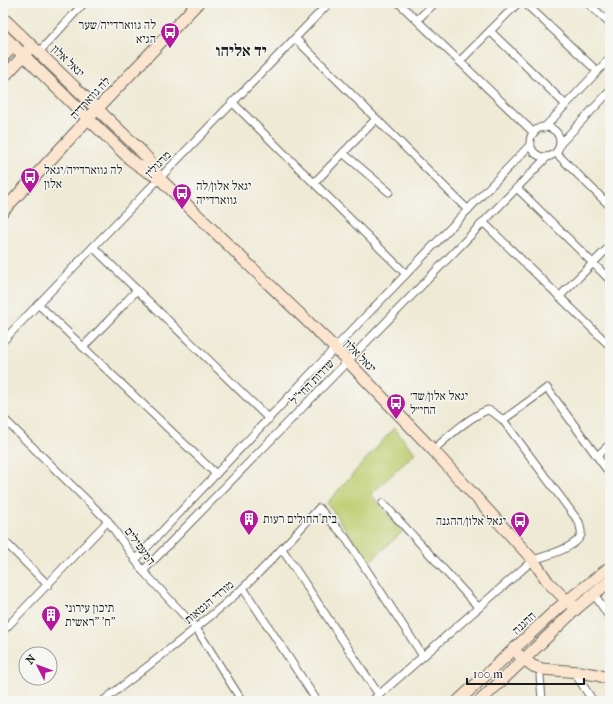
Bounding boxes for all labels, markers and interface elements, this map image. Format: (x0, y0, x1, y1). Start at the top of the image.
place label: לה גווארדייה/שער הגיא (78, 18, 156, 46)
bus stop icon: לה גווארדייה/שער הגיא (159, 21, 181, 49)
district label: יד אליהו (215, 41, 267, 60)
street label: יגאל אלון (49, 42, 87, 80)
street label: לה גווארדיה (67, 74, 113, 122)
street label: מרגולין (142, 148, 174, 180)
place label: לה גווארדייה/יגאל אלון (44, 163, 122, 191)
bus stop icon: לה גווארדייה/יגאל אלון (19, 166, 41, 194)
place label: יגאל אלון/לה גווארדייה (196, 179, 251, 207)
bus stop icon: יגאל אלון/לה גווארדייה (171, 182, 193, 210)
street label: יגאל אלון (341, 337, 379, 375)
street label: שדרות החי"ל (287, 356, 337, 408)
place label: יגאל אלון/שד׳ החי״ל (410, 389, 468, 417)
bus stop icon: יגאל אלון/שד׳ החי״ל (385, 392, 407, 420)
building icon: בית החולים רעות (238, 508, 260, 536)
bus stop icon: יגאל אלון/ההגנה (509, 510, 531, 538)
place label: בית החולים רעות (263, 512, 337, 526)
place label: יגאל אלון/ההגנה (436, 514, 506, 528)
street label: המעפילים (122, 524, 158, 568)
street label: מורדי הגטאות (182, 577, 236, 627)
place label: תיכון עירוני ח' "ראשית" (65, 601, 116, 629)
building icon: תיכון עירוני ח' "ראשית" (40, 604, 62, 632)
street label: ההגנה (509, 609, 539, 637)
north arrow (18, 646, 58, 686)
text: N (23, 652, 39, 667)
scale bar (467, 660, 584, 686)
text: 100 m (473, 667, 503, 681)

